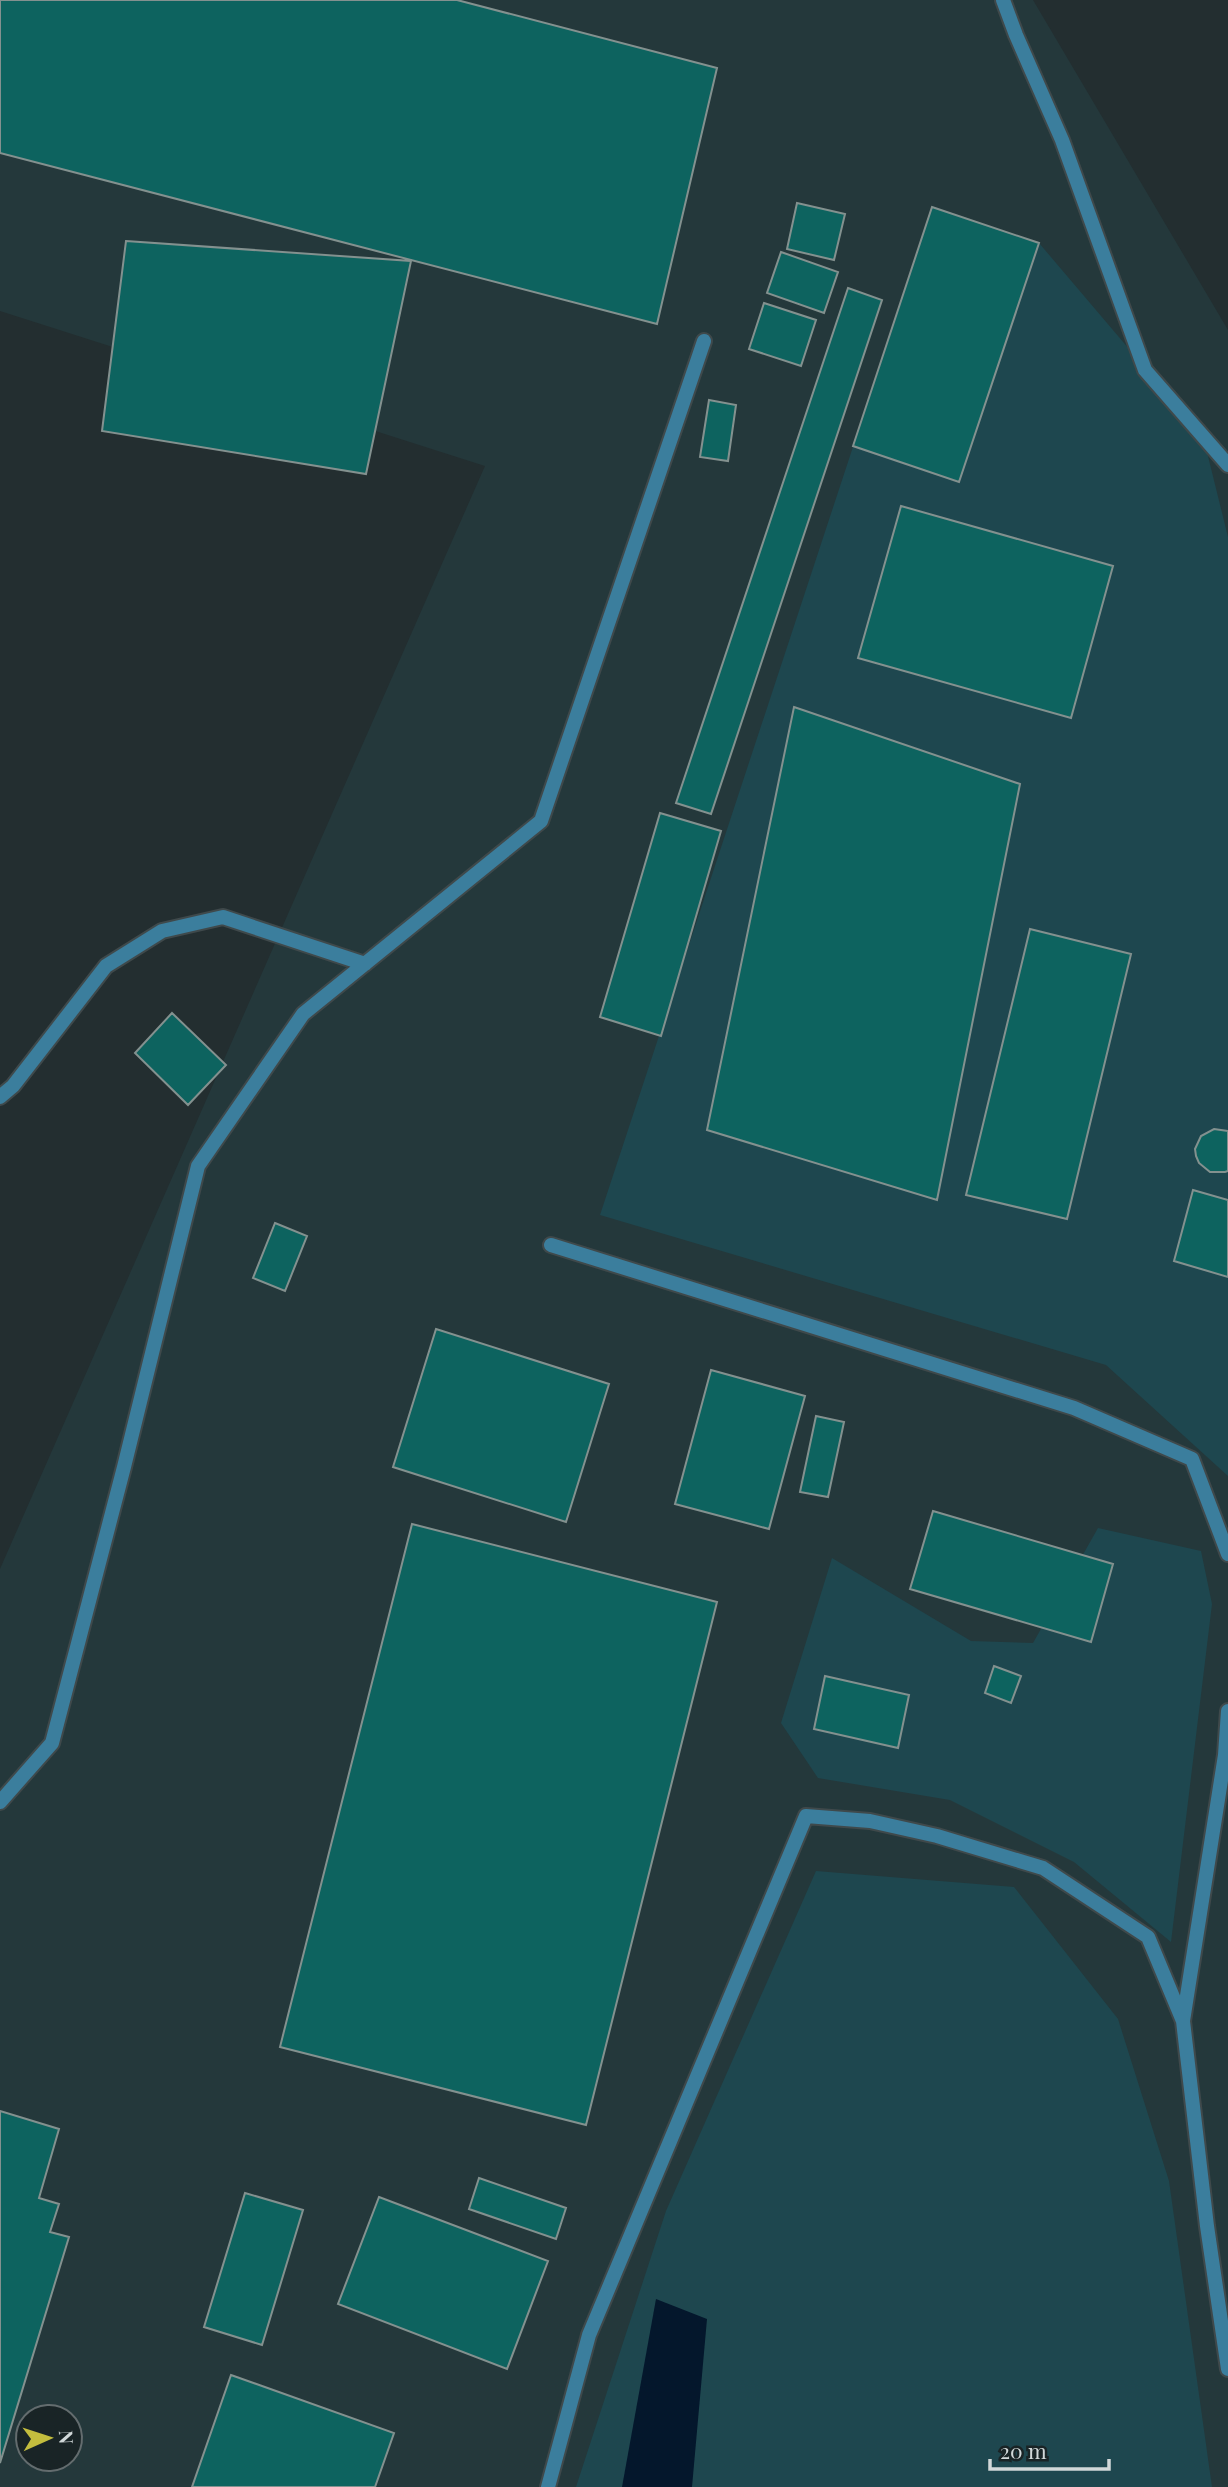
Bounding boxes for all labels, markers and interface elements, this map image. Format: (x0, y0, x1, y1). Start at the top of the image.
north arrow (14, 2403, 84, 2473)
scale bar (990, 2428, 1109, 2472)
text: N (54, 2430, 80, 2445)
text: 20 m (1000, 2436, 1047, 2464)

